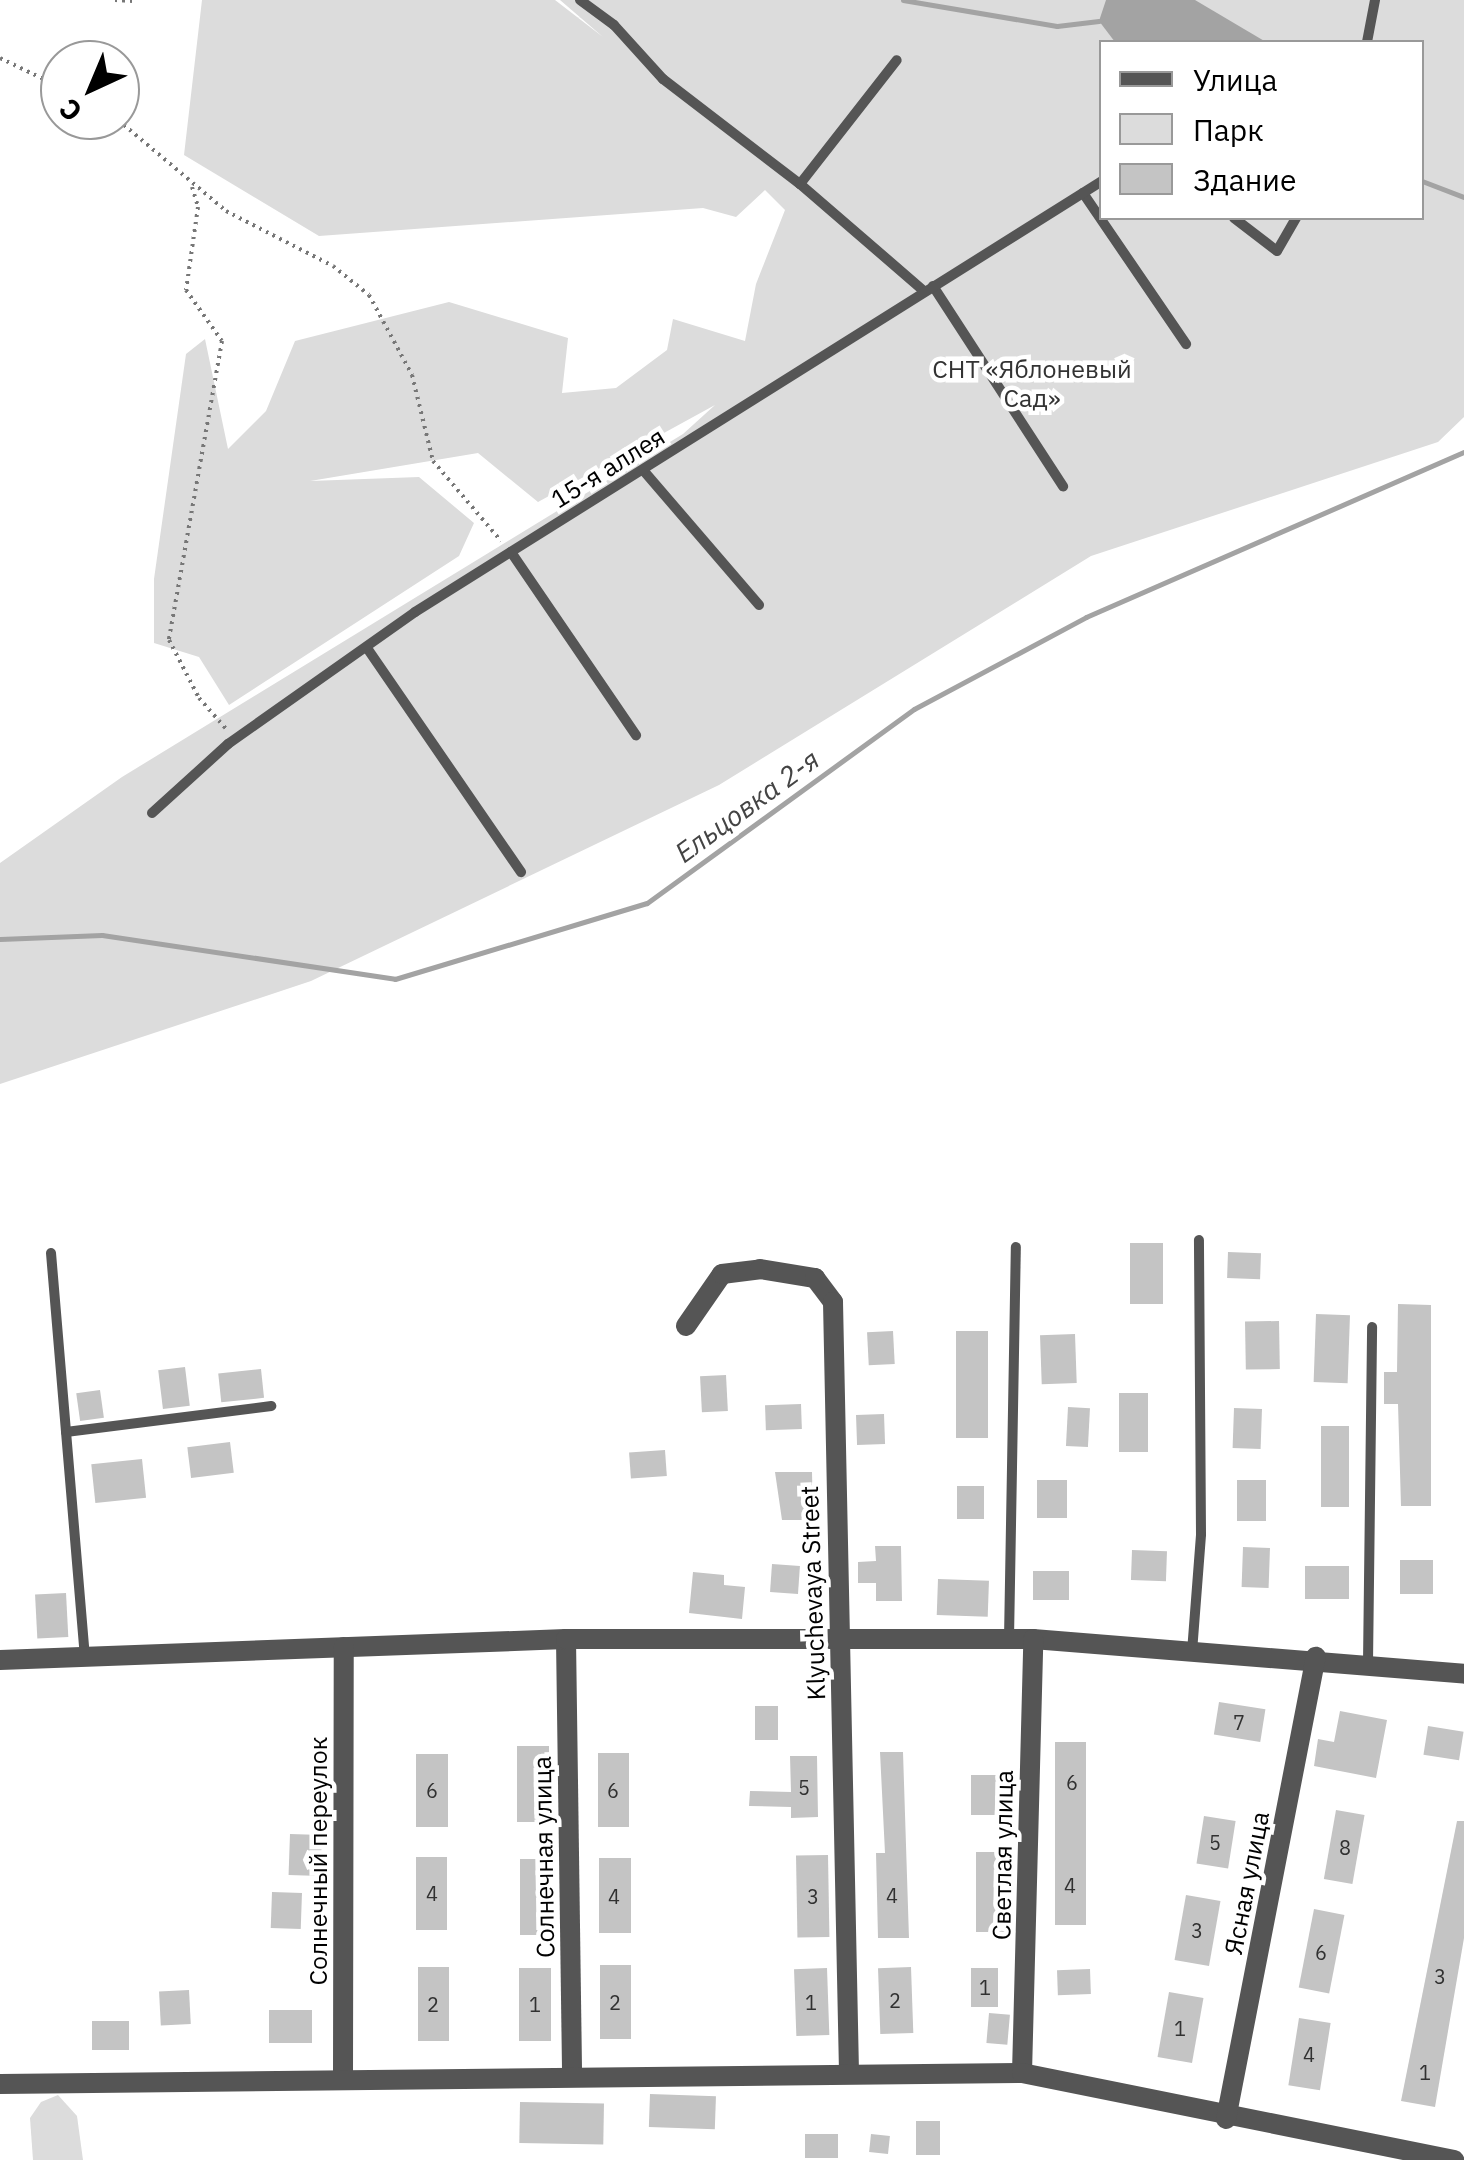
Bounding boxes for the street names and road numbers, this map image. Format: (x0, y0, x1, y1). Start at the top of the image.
street label: 15-я аллея (546, 421, 670, 515)
street label: Klyuchevaya Street (794, 1485, 832, 1701)
street label: Солнечный переулок (303, 1737, 333, 1985)
street label: Солнечная улица (527, 1756, 561, 1958)
street label: Светлая улица (987, 1770, 1019, 1940)
street label: Ясная улица (1218, 1809, 1276, 1957)

